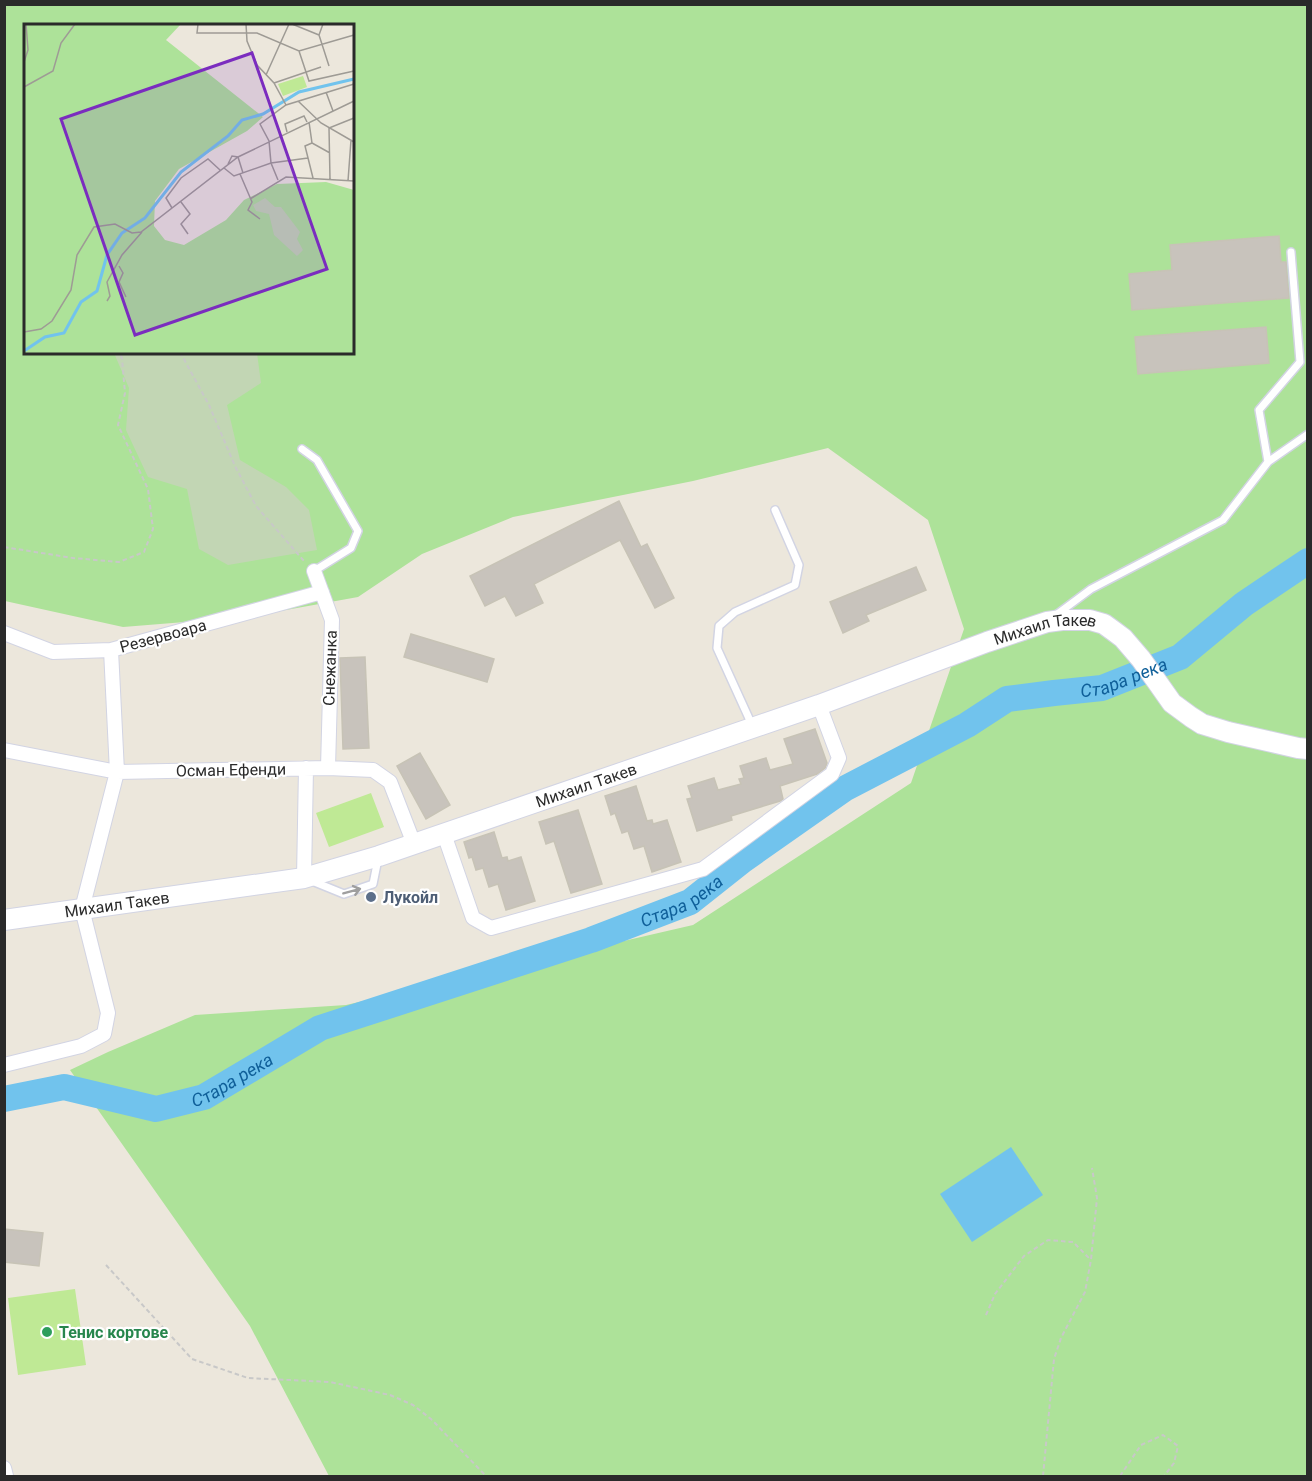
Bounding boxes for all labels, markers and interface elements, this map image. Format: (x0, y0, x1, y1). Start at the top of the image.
inset map (24, 24, 354, 354)
street label: Михаил Такев (991, 610, 1099, 649)
street label: Резервоара (118, 615, 208, 657)
street label: Снежанка (319, 630, 341, 706)
water label: Стара река (1079, 653, 1170, 701)
street label: Михаил Такев (533, 759, 639, 811)
street label: Осман Ефенди (176, 760, 286, 780)
water label: Стара река (637, 870, 727, 931)
one-way arrow (342, 884, 361, 895)
street label: Михаил Такев (63, 887, 170, 921)
place label: Лукойл (383, 888, 438, 907)
marker: Лукойл (364, 890, 378, 904)
water label: Стара река (189, 1048, 277, 1110)
place label: Тенис кортове (59, 1323, 168, 1342)
marker: Тенис кортове (40, 1325, 54, 1339)

